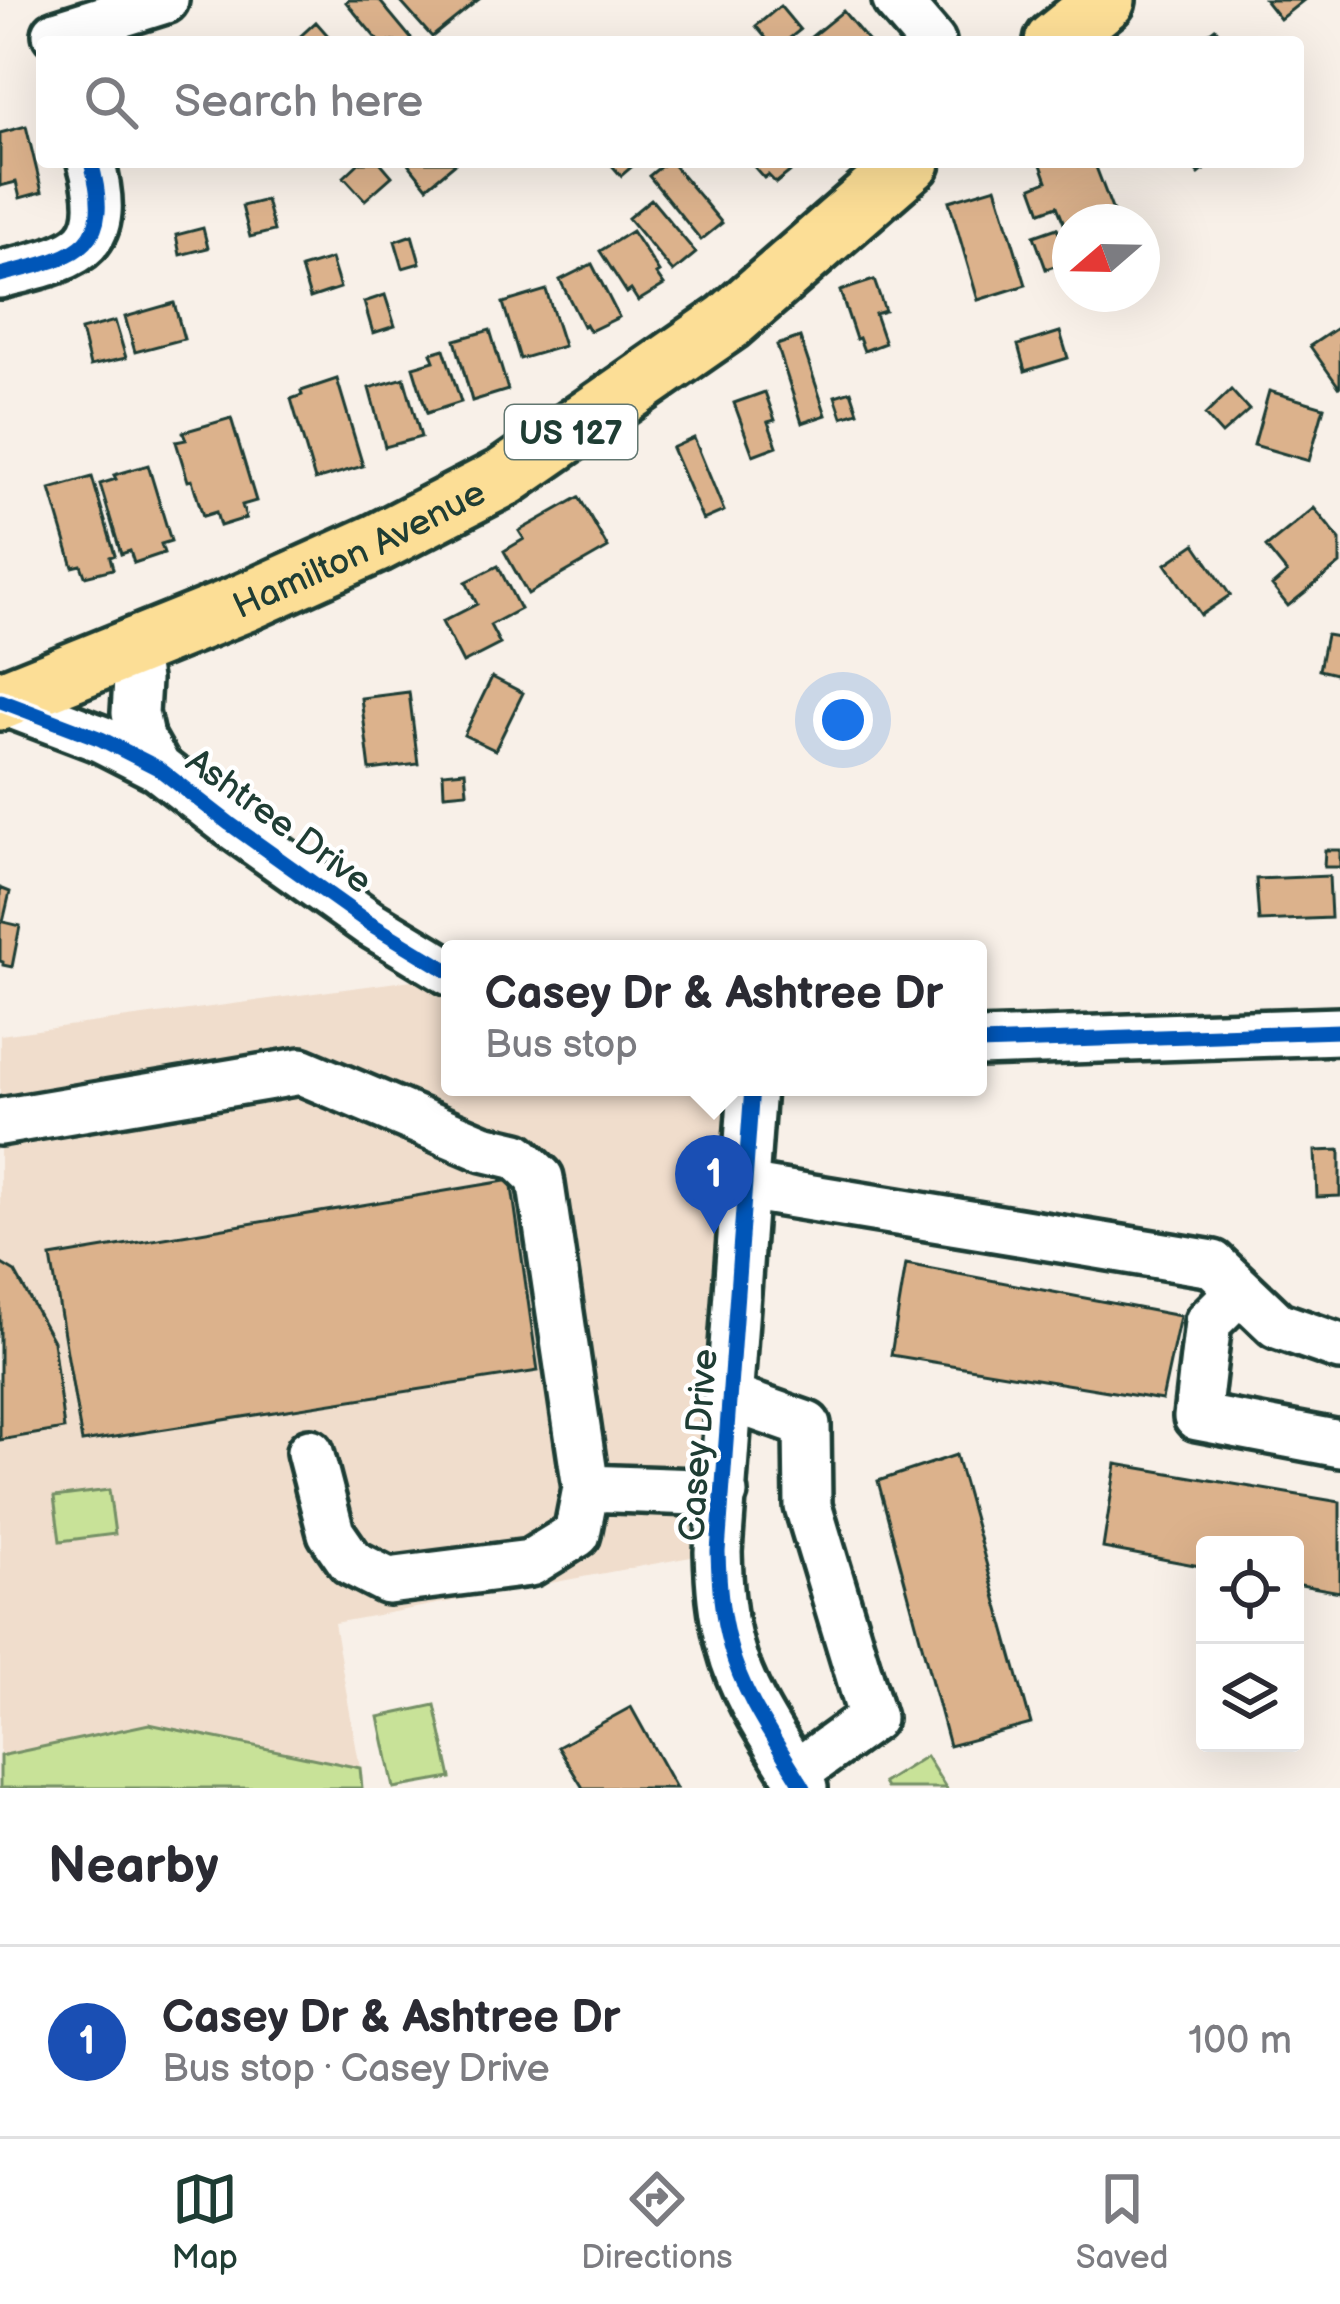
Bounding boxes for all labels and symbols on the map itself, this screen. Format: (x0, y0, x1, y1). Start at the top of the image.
north arrow (1052, 204, 1160, 312)
road number: US 127 (505, 405, 637, 459)
street label: Hamilton Avenue (227, 472, 493, 629)
your location (813, 690, 873, 750)
street label: Ashtree Drive (177, 740, 380, 904)
pin: 1 (675, 1135, 753, 1234)
street label: Casey Drive (671, 1347, 728, 1543)

